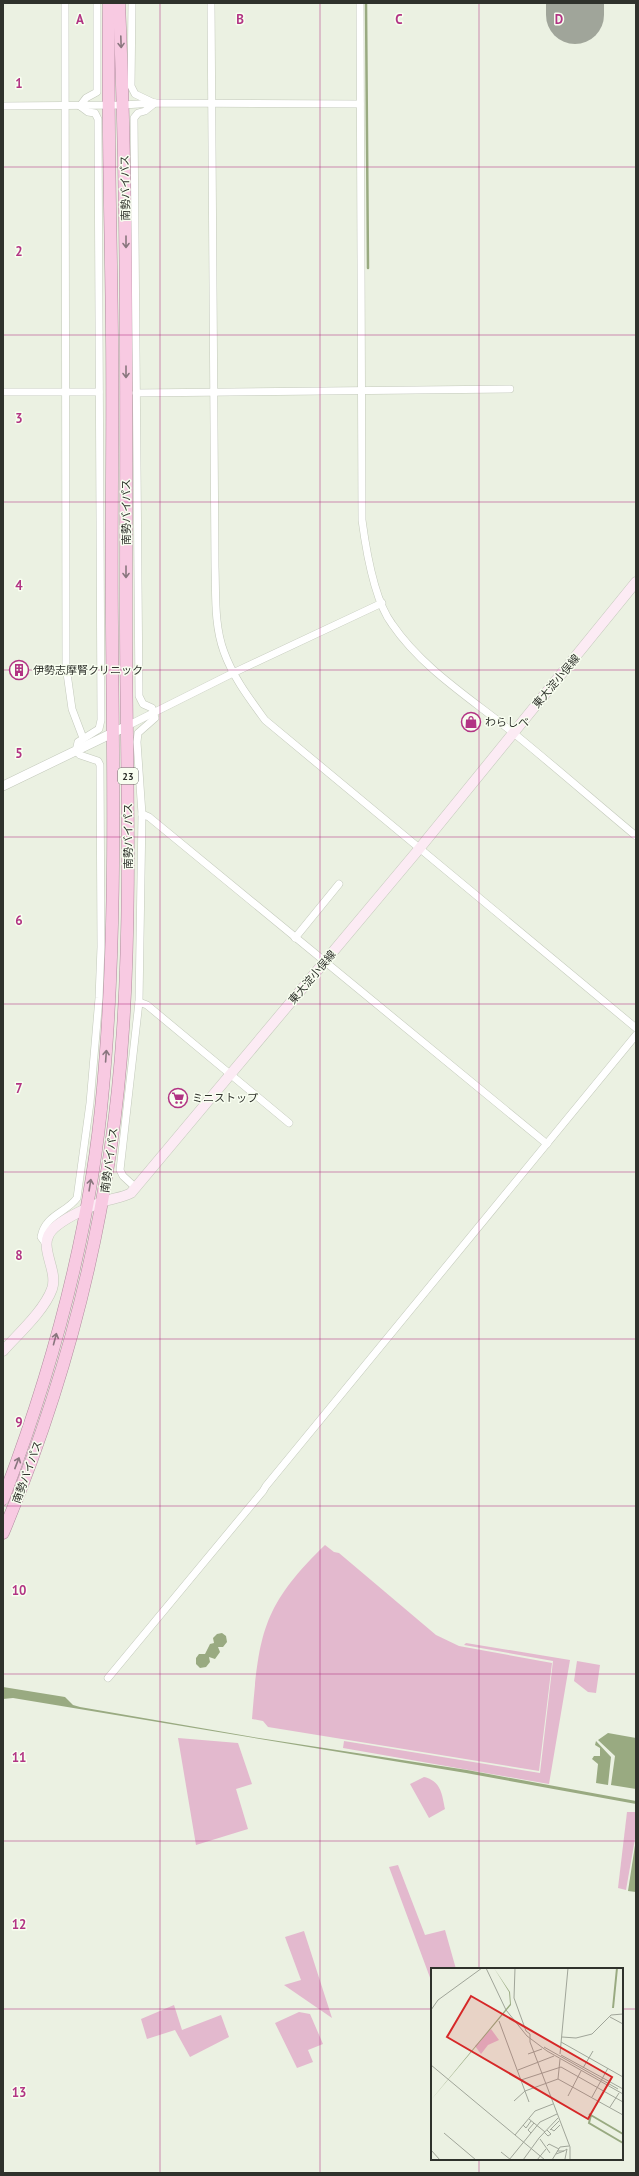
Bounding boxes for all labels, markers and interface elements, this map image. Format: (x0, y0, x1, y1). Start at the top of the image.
text: A (76, 11, 84, 28)
text: B (236, 11, 244, 28)
text: C (395, 11, 403, 28)
text: D (555, 11, 563, 28)
one-way arrow (117, 35, 124, 48)
text: 1 (15, 75, 23, 92)
street label: 南勢バイパス (117, 155, 133, 221)
one-way arrow (122, 235, 130, 248)
text: 2 (15, 243, 23, 260)
one-way arrow (122, 365, 130, 378)
text: 3 (15, 410, 23, 427)
street label: 南勢バイパス (119, 479, 133, 545)
one-way arrow (122, 565, 130, 578)
text: 4 (15, 577, 23, 594)
street label: 東大淀小俣線 (529, 651, 583, 711)
building icon: 伊勢志摩腎クリニック (8, 659, 30, 681)
place label: 伊勢志摩腎クリニック (33, 663, 143, 677)
shop icon: わらしべ (460, 711, 482, 733)
place label: わらしべ (485, 715, 529, 729)
text: 5 (15, 745, 23, 762)
road number: 23 (118, 768, 138, 784)
street label: 南勢バイパス (121, 803, 135, 869)
text: 6 (15, 912, 23, 929)
street label: 東大淀小俣線 (285, 947, 339, 1007)
one-way arrow (102, 1050, 109, 1063)
text: 7 (15, 1080, 23, 1097)
supermarket icon: ミニストップ (167, 1087, 189, 1109)
place label: ミニストップ (192, 1091, 258, 1105)
street label: 南勢バイパス (97, 1126, 121, 1194)
one-way arrow (86, 1178, 94, 1191)
text: 8 (15, 1247, 23, 1264)
one-way arrow (52, 1332, 60, 1345)
text: 9 (15, 1414, 23, 1431)
street label: 南勢バイパス (9, 1439, 45, 1505)
one-way arrow (14, 1457, 22, 1469)
text: 10 (12, 1582, 26, 1599)
text: 11 (12, 1749, 26, 1766)
text: 12 (12, 1916, 26, 1933)
inset map (431, 1968, 623, 2160)
text: 13 (12, 2084, 26, 2101)

